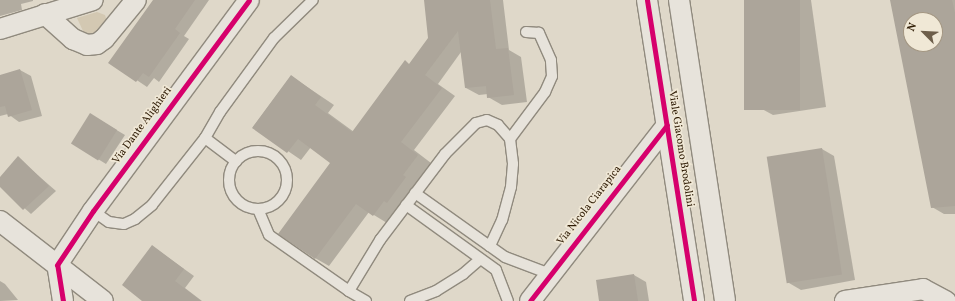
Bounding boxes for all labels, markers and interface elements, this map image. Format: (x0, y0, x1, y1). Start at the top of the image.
north arrow (903, 12, 943, 52)
text: N (904, 21, 921, 34)
street label: Via Dante Alighieri (111, 85, 175, 167)
street label: Viale Giacomo Brodolini (664, 90, 696, 208)
street label: Via Nicola Ciarapica (555, 164, 625, 248)

